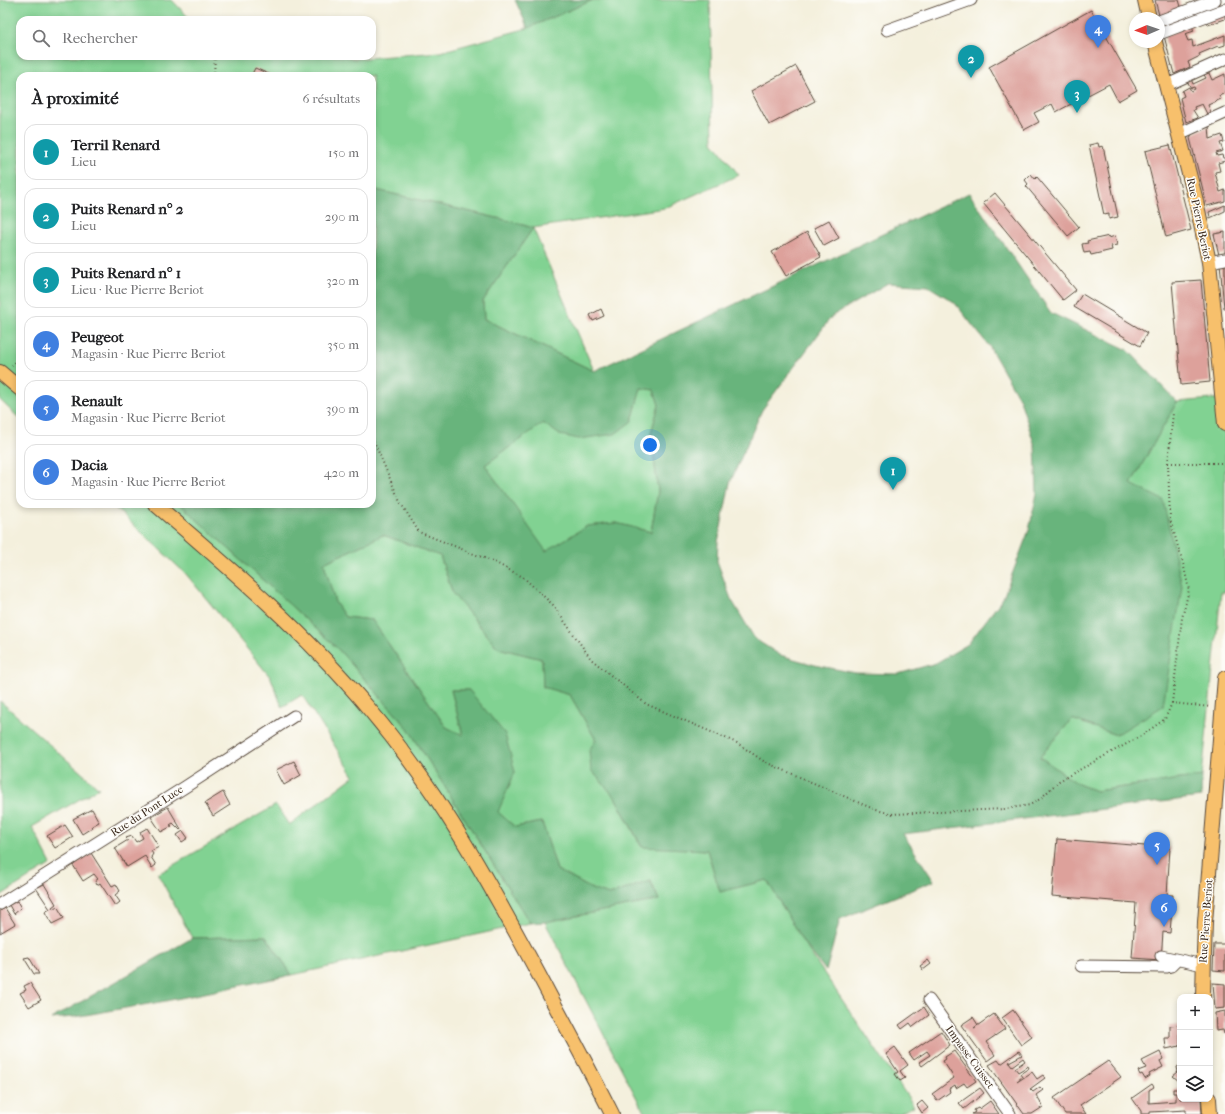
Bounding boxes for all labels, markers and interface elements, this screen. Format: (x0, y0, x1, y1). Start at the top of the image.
north arrow (1129, 12, 1165, 48)
pin: 4 (1085, 15, 1111, 48)
search box (16, 16, 376, 60)
icon: search (30, 27, 52, 49)
text: Rechercher (62, 29, 137, 47)
pin: 2 (958, 45, 984, 78)
pin: 3 (1064, 80, 1090, 113)
text: À proximité (32, 88, 119, 108)
text: 6 résultats (303, 91, 360, 106)
text: Terril Renard (71, 136, 160, 154)
text: 1 (44, 145, 48, 160)
text: 150 m (328, 145, 359, 160)
text: Lieu (71, 154, 96, 169)
street label: Rue Pierre Beriot (1184, 177, 1214, 262)
text: Puits Renard n° 2 (71, 200, 183, 218)
text: 2 (43, 209, 49, 224)
text: 290 m (325, 209, 359, 224)
text: Lieu (71, 218, 96, 233)
text: Puits Renard n° 1 (71, 264, 181, 282)
text: 3 (43, 273, 49, 288)
text: 320 m (326, 273, 359, 288)
text: Lieu · Rue Pierre Beriot (71, 282, 204, 297)
text: Peugeot (71, 328, 124, 346)
text: 4 (42, 337, 50, 352)
text: 350 m (327, 337, 359, 352)
text: Magasin · Rue Pierre Beriot (71, 346, 226, 361)
text: Renault (71, 392, 123, 410)
text: 5 (43, 401, 49, 416)
text: 390 m (326, 401, 359, 416)
text: Magasin · Rue Pierre Beriot (71, 410, 226, 425)
your location (640, 435, 660, 455)
text: Dacia (71, 456, 107, 474)
pin: 1 (880, 457, 906, 490)
text: 6 (42, 465, 50, 480)
text: 420 m (324, 465, 359, 480)
text: Magasin · Rue Pierre Beriot (71, 474, 226, 489)
street label: Rue du Pont Luce (108, 782, 186, 839)
pin: 5 (1144, 832, 1170, 865)
street label: Rue Pierre Beriot (1197, 879, 1215, 963)
pin: 6 (1151, 894, 1177, 927)
map controls (1177, 994, 1213, 1102)
button: + (1177, 994, 1213, 1030)
street label: Impasse Cuisset (943, 1023, 997, 1091)
button: − (1177, 1030, 1213, 1066)
button: layers (1177, 1066, 1213, 1102)

